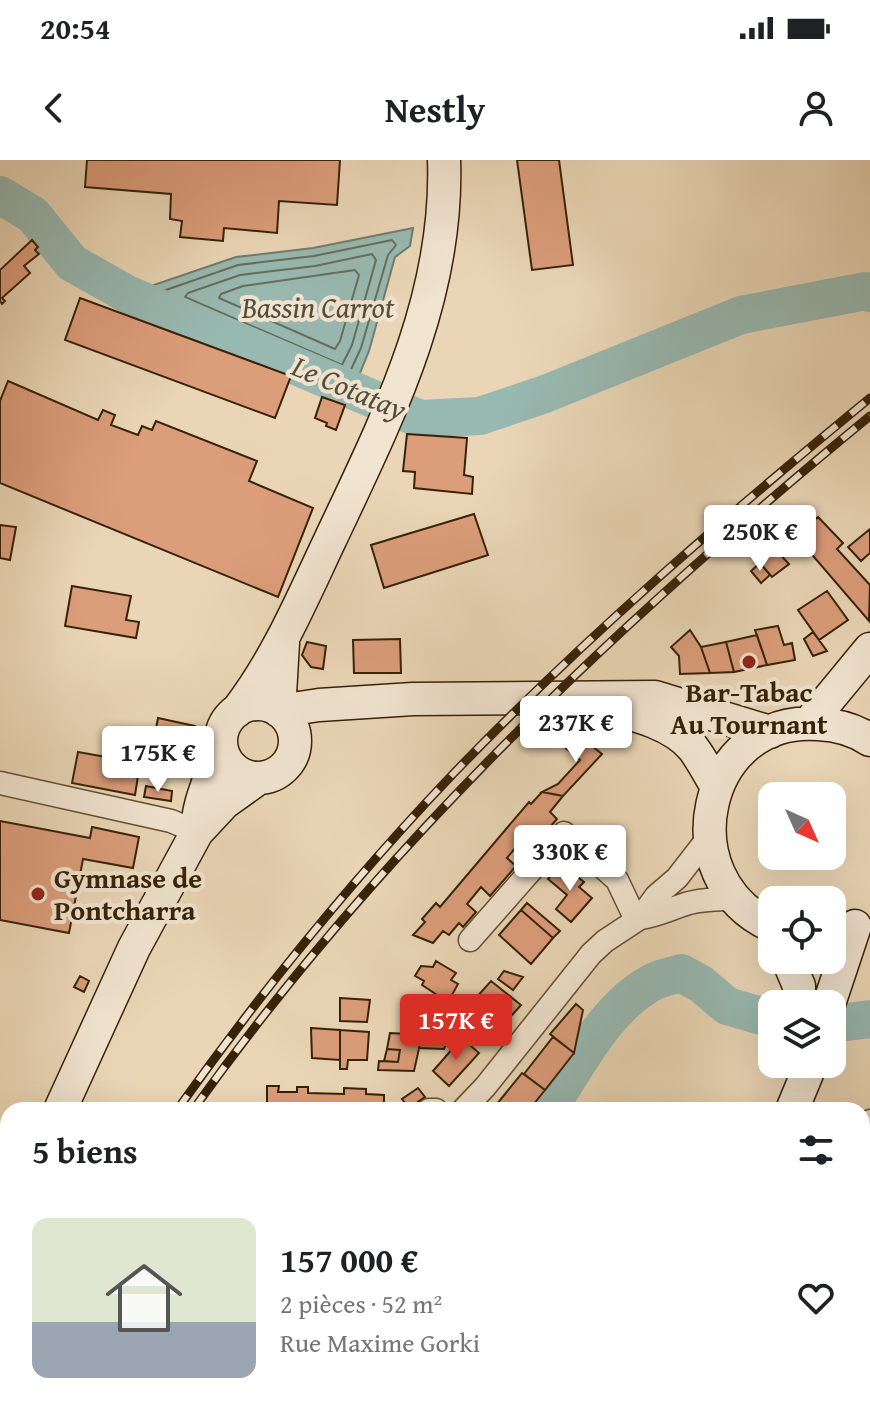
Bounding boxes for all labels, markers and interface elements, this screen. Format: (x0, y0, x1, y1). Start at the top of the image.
text: 20:54 (40, 6, 111, 50)
text: Nestly (385, 82, 485, 135)
icon: back (32, 86, 76, 130)
icon: person (794, 86, 838, 130)
water label: Bassin Carrot (241, 285, 395, 329)
water label: Le Cotatay (285, 343, 413, 431)
pin: 250K € (695, 505, 825, 573)
text: 250K € (722, 511, 798, 550)
marker: Bar-Tabac Au Tournant (740, 653, 758, 671)
place label: Bar-Tabac Au Tournant (670, 671, 828, 744)
pin: 237K € (511, 696, 641, 764)
text: 237K € (538, 702, 614, 741)
pin: 175K € (93, 726, 223, 794)
text: 175K € (120, 732, 196, 771)
north arrow (758, 782, 846, 870)
map controls (758, 782, 846, 1078)
pin: 330K € (505, 825, 635, 893)
text: 330K € (532, 831, 608, 870)
place label: Gymnase de Pontcharra (54, 857, 202, 930)
marker: Gymnase de Pontcharra (29, 885, 47, 903)
button: locate (758, 886, 846, 974)
button: layers (758, 990, 846, 1078)
pin: 157K € (391, 994, 521, 1062)
text: 157K € (418, 1000, 494, 1039)
text: 5 biens (32, 1126, 138, 1175)
icon: filters (794, 1128, 838, 1172)
text: 157 000 € (280, 1235, 418, 1284)
icon: home (96, 1250, 192, 1346)
icon: heart (794, 1276, 838, 1320)
text: 2 pièces · 52 m² (280, 1284, 442, 1323)
text: Rue Maxime Gorki (280, 1323, 480, 1362)

